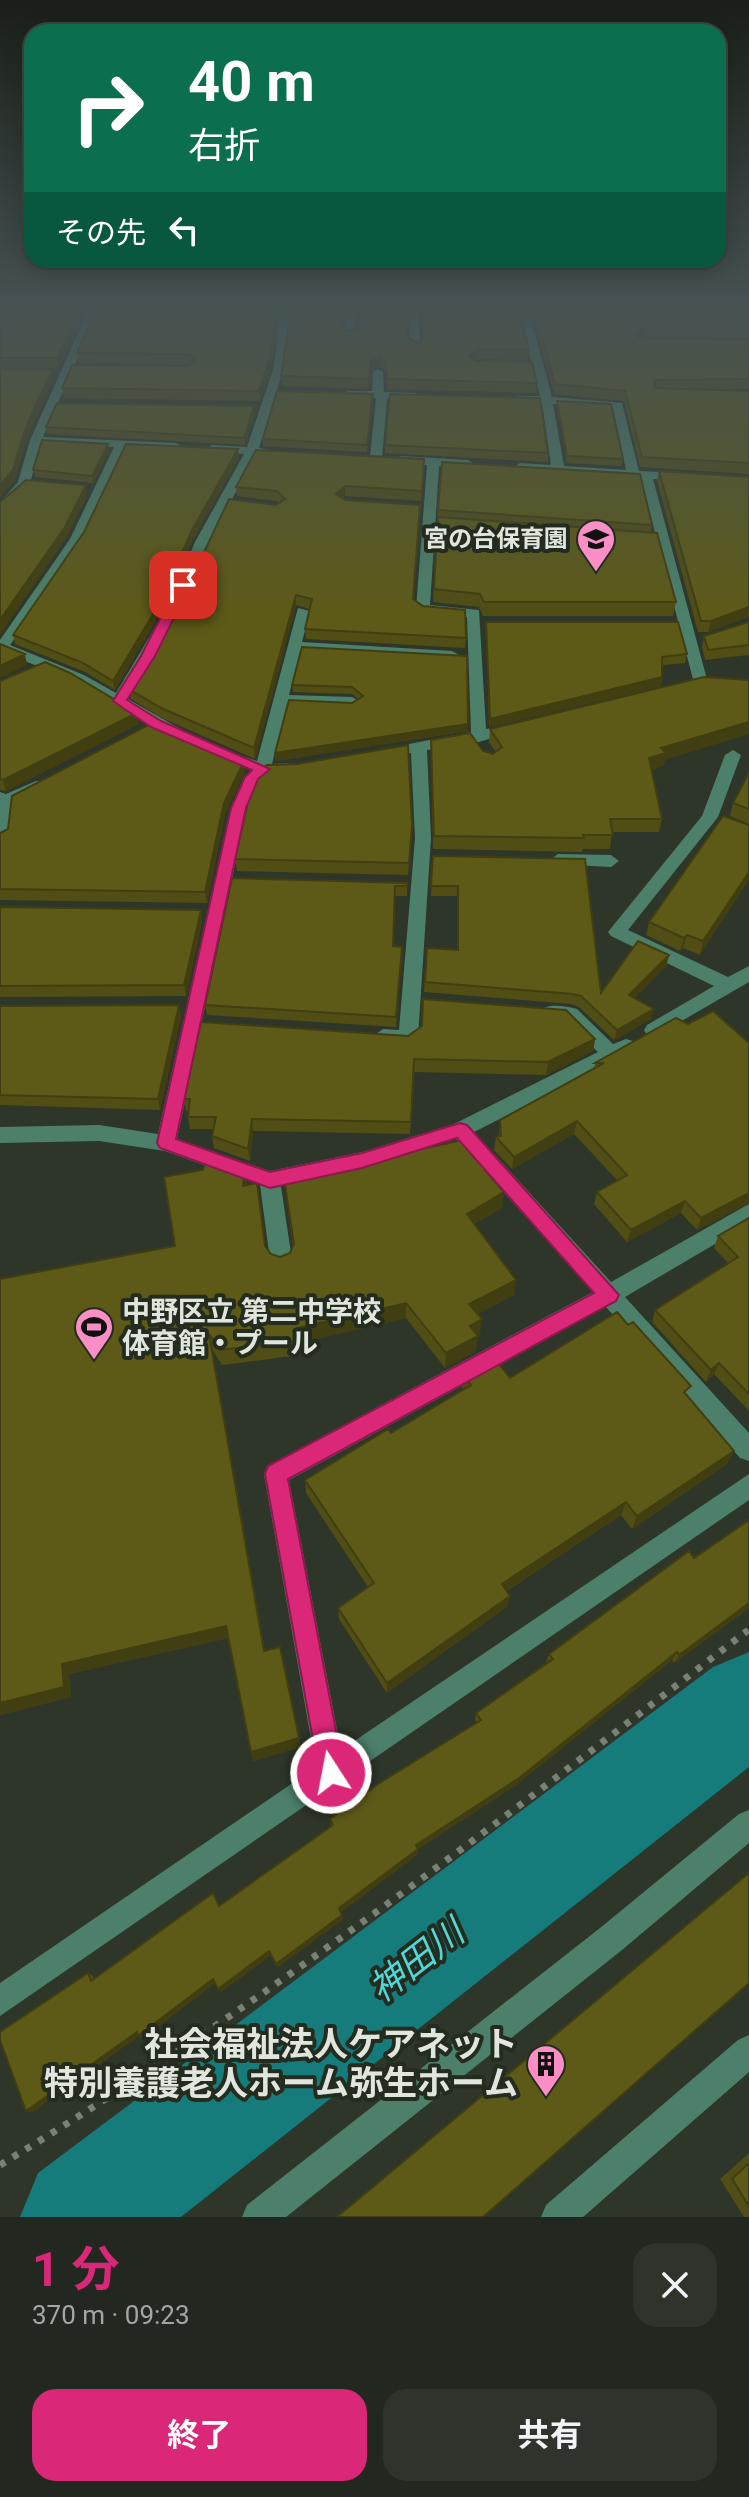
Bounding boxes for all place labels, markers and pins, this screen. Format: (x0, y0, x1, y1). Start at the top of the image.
school or university icon: 宮の台保育園 (575, 518, 617, 573)
place label: 宮の台保育園 (424, 525, 568, 553)
pin (149, 551, 217, 619)
place label: 中野区立 第二中学校 体育館・プール (122, 1295, 381, 1360)
sports icon: 中野区立 第二中学校 体育館・プール (73, 1306, 115, 1361)
place label: 社会福祉法人ケアネット 特別養護老人ホーム弥生ホーム (44, 2024, 518, 2103)
building icon: 社会福祉法人ケアネット 特別養護老人ホーム弥生ホーム (525, 2043, 567, 2098)

